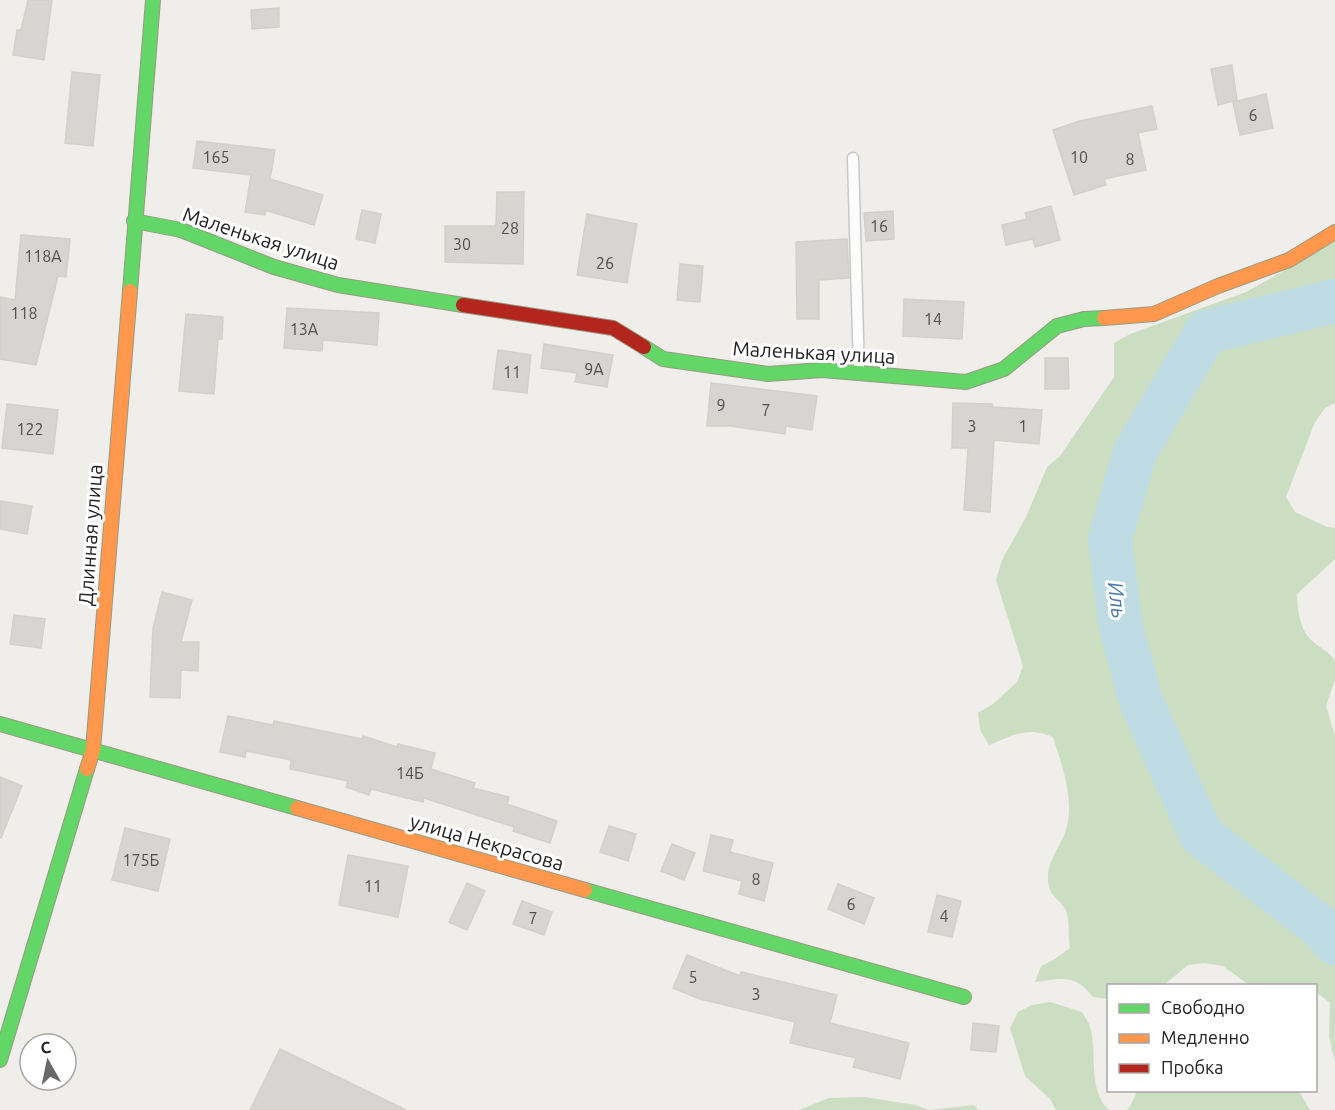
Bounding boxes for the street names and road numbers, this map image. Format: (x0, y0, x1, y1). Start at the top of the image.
street label: Маленькая улица (180, 202, 342, 274)
street label: Маленькая улица (732, 336, 896, 368)
street label: Длинная улица (74, 464, 106, 606)
street label: улица Некрасова (407, 809, 567, 875)

